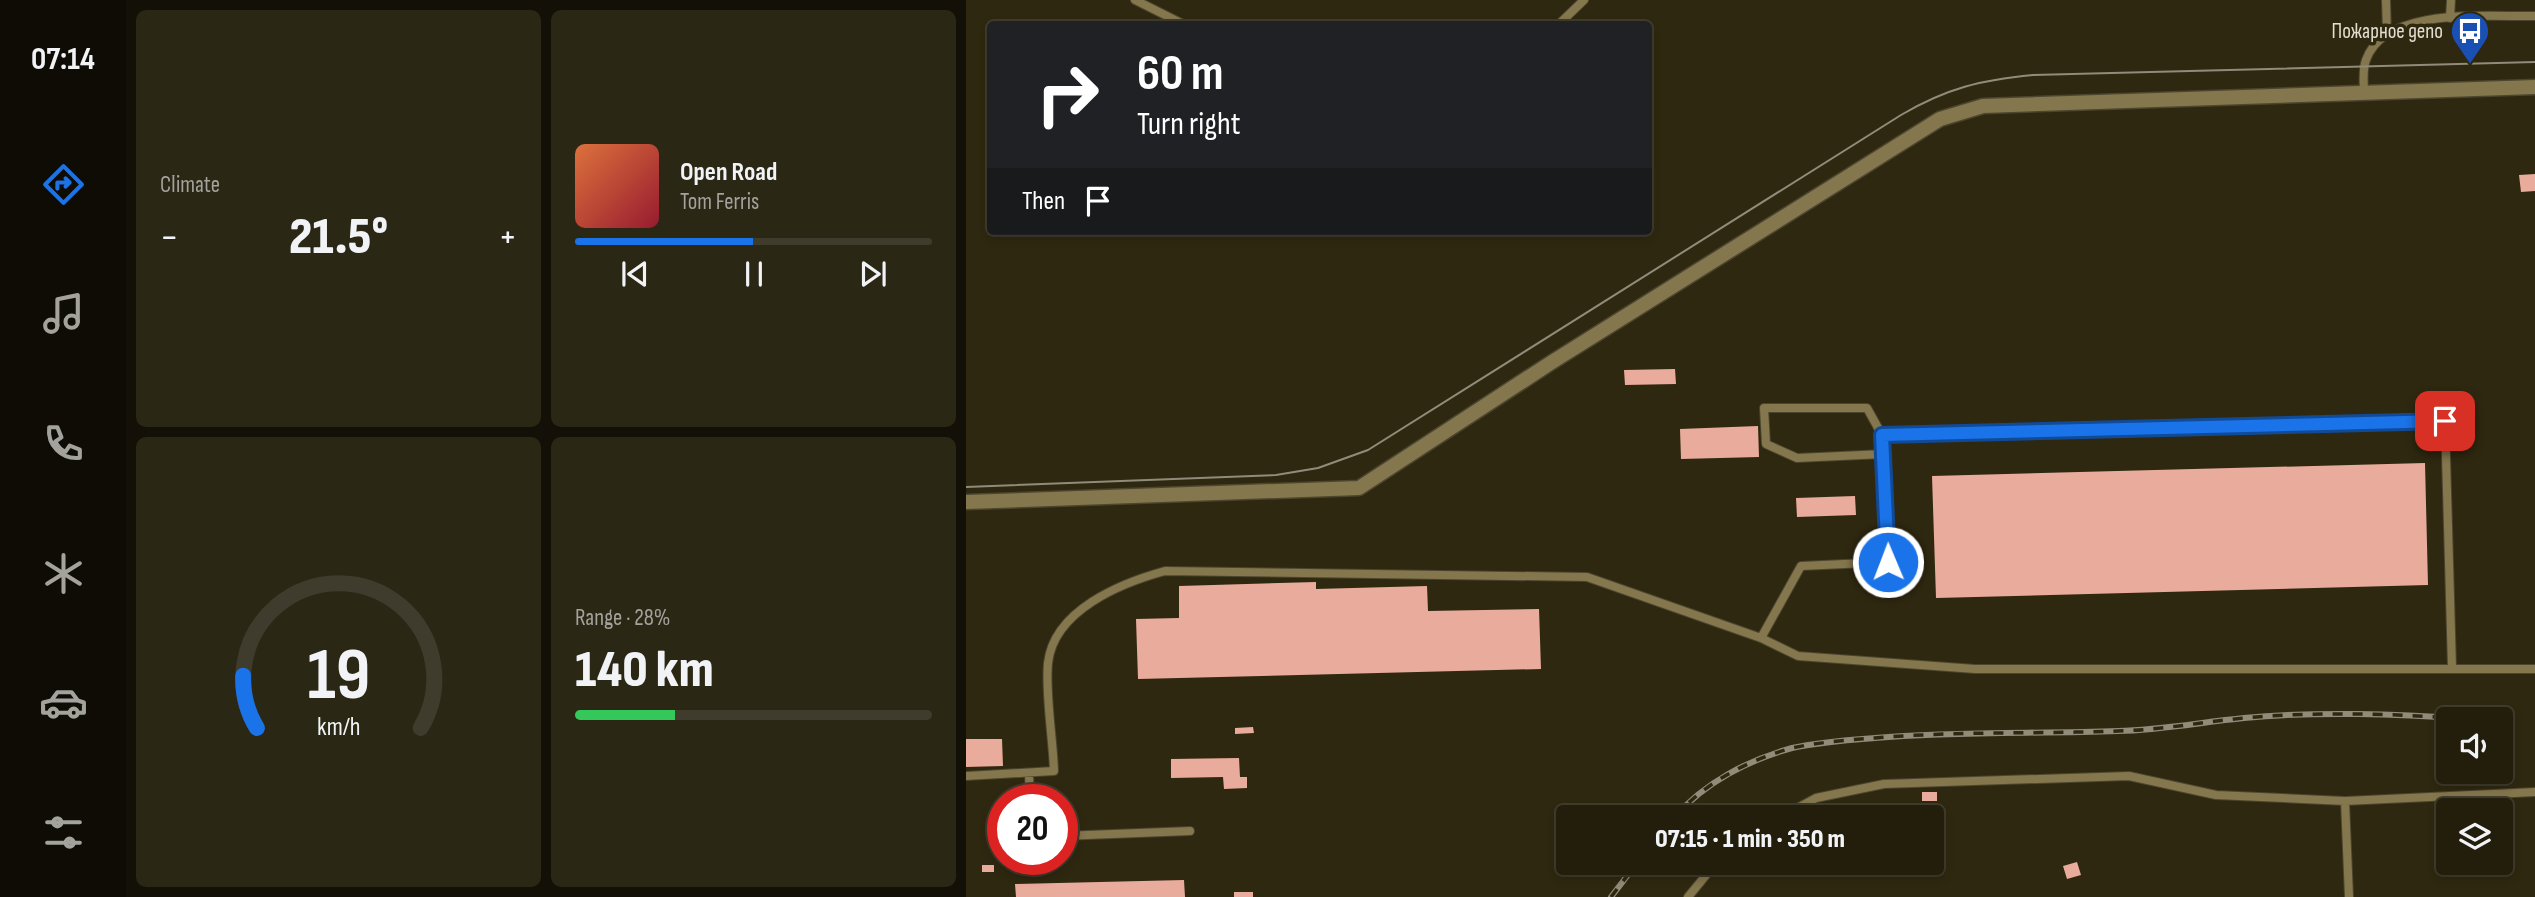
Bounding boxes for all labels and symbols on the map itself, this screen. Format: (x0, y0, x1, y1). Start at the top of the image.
bus stop icon: Пожарное депо (2449, 10, 2491, 65)
place label: Пожарное депо (2331, 19, 2443, 44)
pin (2415, 391, 2475, 451)
position arrow (1851, 525, 1925, 599)
speed limit sign: 20 (987, 784, 1078, 875)

